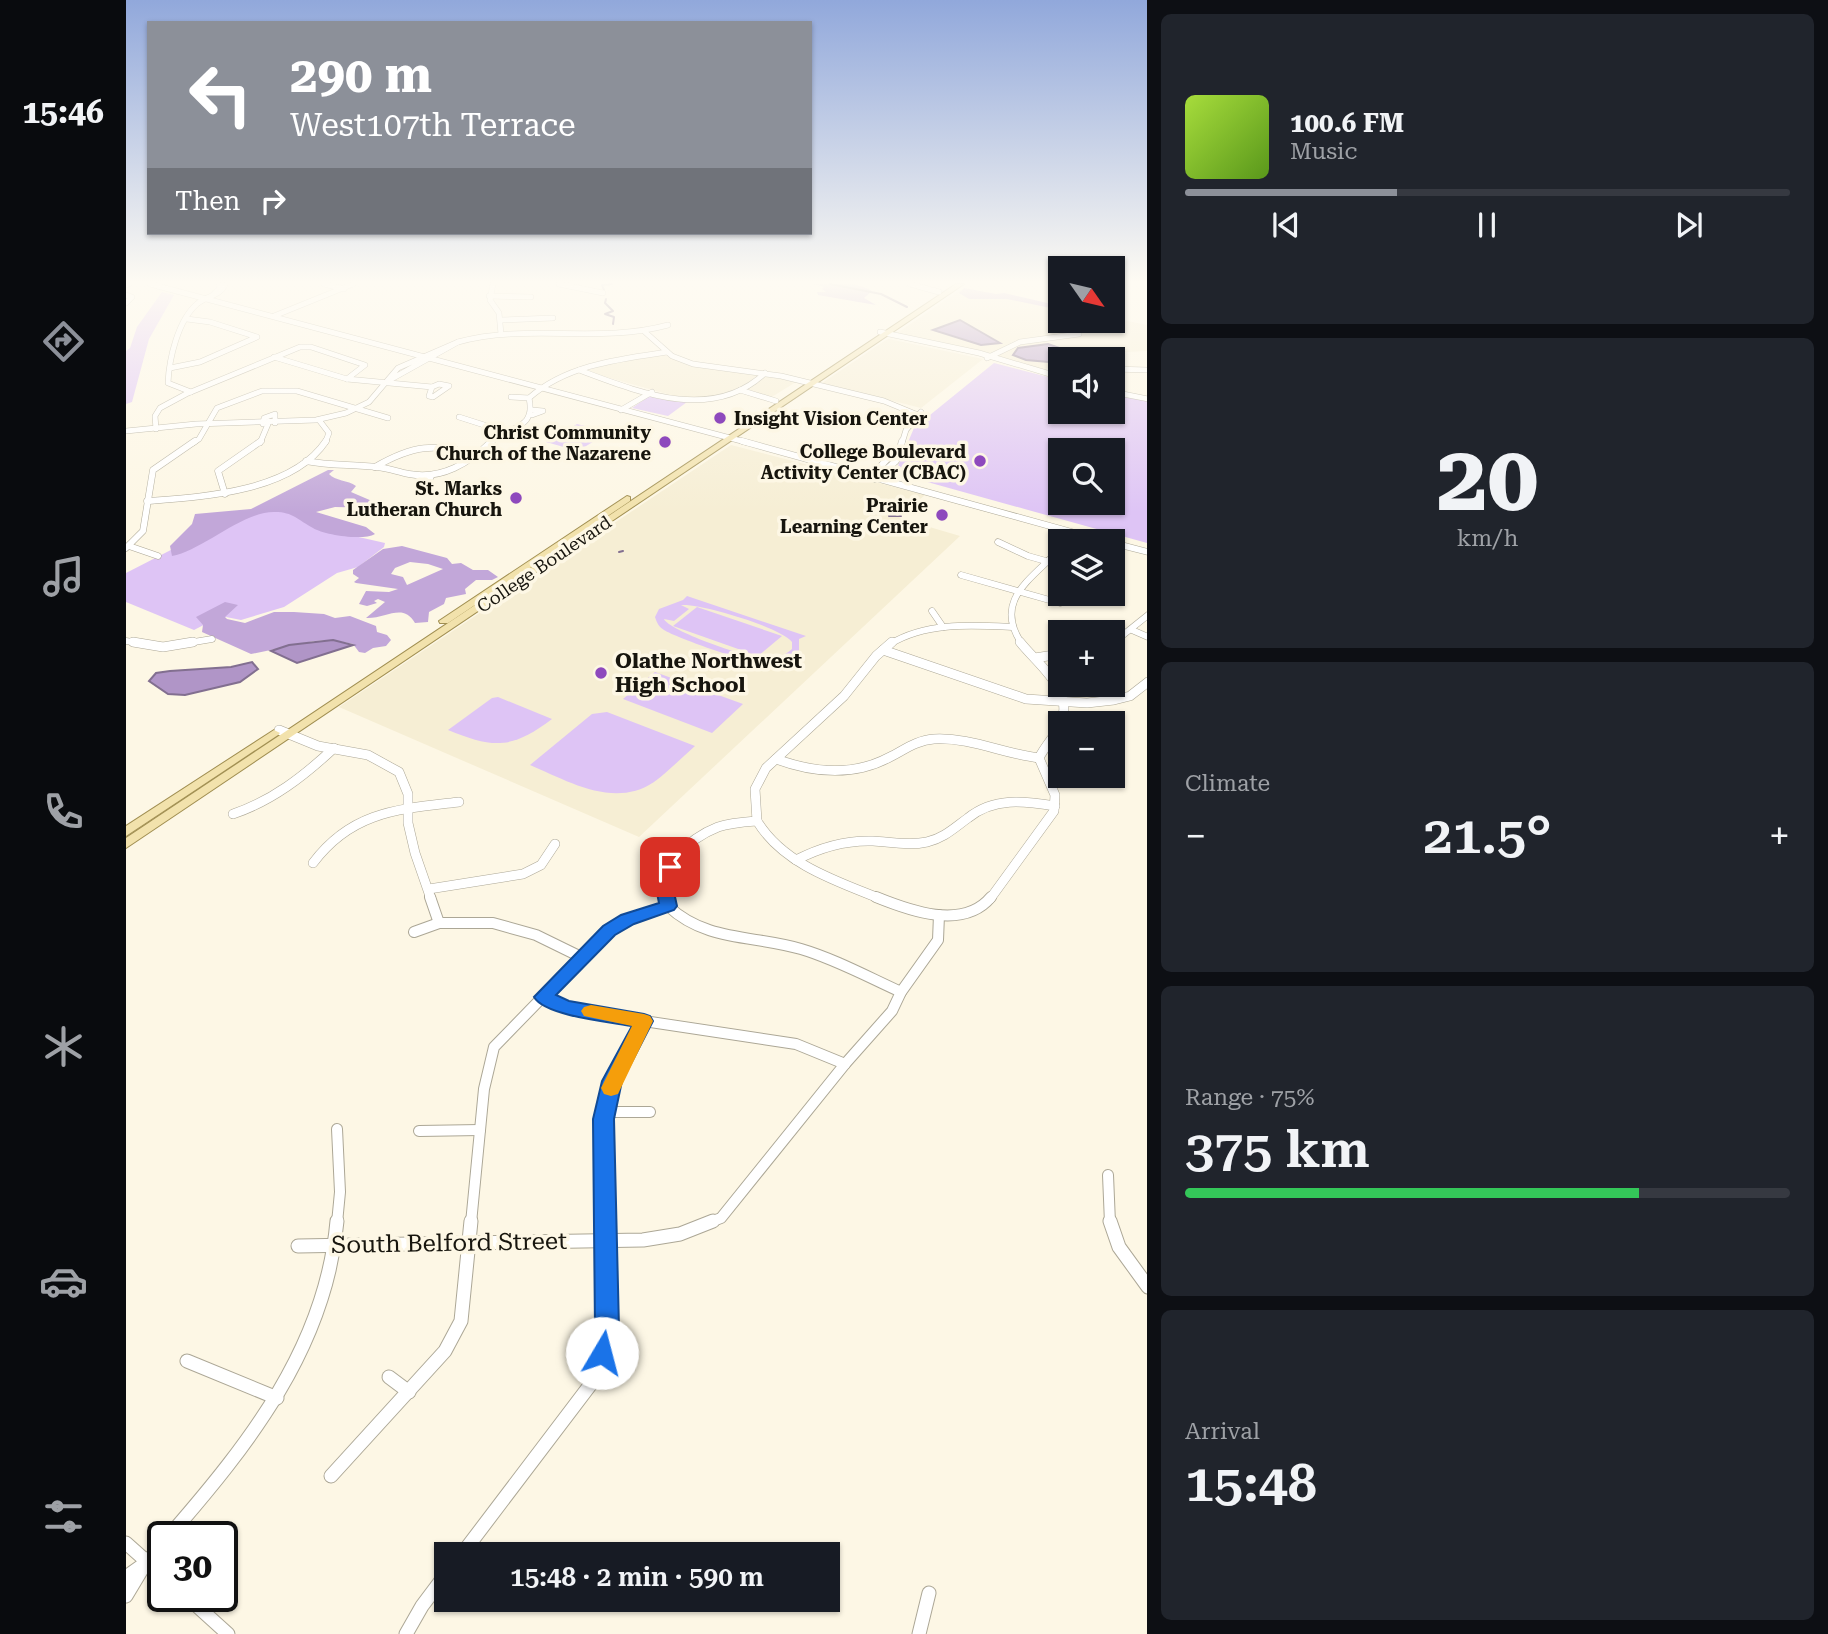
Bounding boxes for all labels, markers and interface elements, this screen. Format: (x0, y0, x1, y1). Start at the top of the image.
text: 290 m (290, 47, 432, 104)
icon: left (175, 49, 266, 140)
text: 15:46 (22, 93, 104, 131)
text: West107th Terrace (290, 106, 576, 144)
text: 100.6 FM (1290, 108, 1404, 138)
text: Music (1290, 138, 1357, 165)
icon: right (254, 182, 292, 220)
text: Then (175, 186, 240, 216)
icon: previous (1267, 206, 1305, 244)
icon: pause (1468, 206, 1506, 244)
icon: next (1670, 206, 1708, 244)
north arrow (1048, 256, 1125, 332)
map controls (1048, 256, 1125, 788)
icon: directions (39, 317, 88, 366)
button: sound (1048, 347, 1125, 424)
place label: Insight Vision Center (734, 408, 927, 429)
marker: Insight Vision Center (712, 410, 728, 426)
place label: Christ Community Church of the Nazarene (436, 422, 651, 464)
text: 20 (1437, 426, 1538, 532)
marker: Christ Community Church of the Nazarene (657, 434, 673, 450)
button: search (1048, 438, 1125, 515)
place label: College Boulevard Activity Center (CBAC) (761, 441, 966, 483)
marker: College Boulevard Activity Center (CBAC) (972, 453, 988, 469)
place label: St. Marks Lutheran Church (347, 478, 502, 520)
marker: St. Marks Lutheran Church (508, 490, 524, 506)
place label: Prairie Learning Center (780, 495, 928, 537)
marker: Prairie Learning Center (934, 507, 950, 523)
street label: College Boulevard (473, 511, 616, 617)
text: km/h (1457, 525, 1518, 552)
button: layers (1048, 529, 1125, 606)
icon: music (39, 552, 88, 601)
button: + (1048, 620, 1125, 697)
place label: Olathe Northwest High School (615, 649, 803, 697)
marker: Olathe Northwest High School (593, 665, 609, 681)
button: − (1048, 711, 1125, 788)
text: Climate (1185, 770, 1270, 797)
icon: phone (39, 787, 88, 836)
text: 21.5° (1423, 805, 1552, 866)
text: − (1185, 814, 1206, 858)
text: + (1769, 814, 1790, 858)
pin (640, 837, 700, 897)
icon: arrive (651, 848, 689, 886)
icon: climate (39, 1022, 88, 1071)
text: Range · 75% (1185, 1084, 1314, 1111)
text: 375 km (1185, 1119, 1370, 1180)
street label: South Belford Street (331, 1227, 567, 1259)
icon: car (39, 1257, 88, 1306)
position arrow (565, 1316, 639, 1390)
text: Arrival (1185, 1418, 1260, 1445)
text: 15:48 (1185, 1453, 1317, 1514)
icon: filters (39, 1492, 88, 1541)
speed limit sign: 30 (147, 1521, 238, 1612)
text: 15:48 · 2 min · 590 m (510, 1562, 764, 1592)

